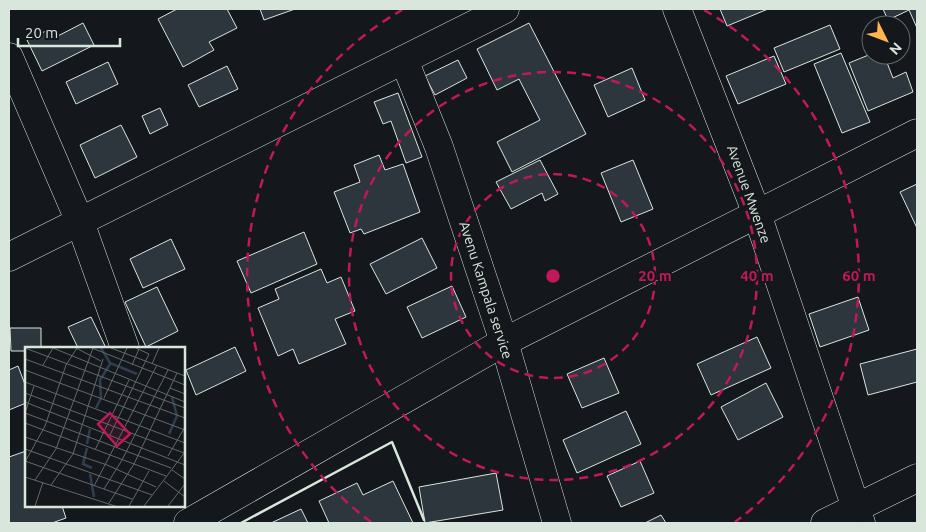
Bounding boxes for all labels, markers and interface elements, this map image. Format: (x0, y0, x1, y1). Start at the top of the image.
scale bar (18, 15, 120, 47)
north arrow (861, 15, 911, 65)
text: 20 m (25, 24, 58, 41)
text: N (886, 39, 905, 58)
street label: Avenue Mwenze (724, 143, 774, 245)
street label: Avenu Kampala service (456, 219, 516, 361)
centre of rings (544, 267, 562, 285)
text: 20 m (638, 267, 672, 284)
text: 40 m (740, 267, 774, 284)
text: 60 m (842, 267, 876, 284)
inset map (25, 347, 185, 507)

